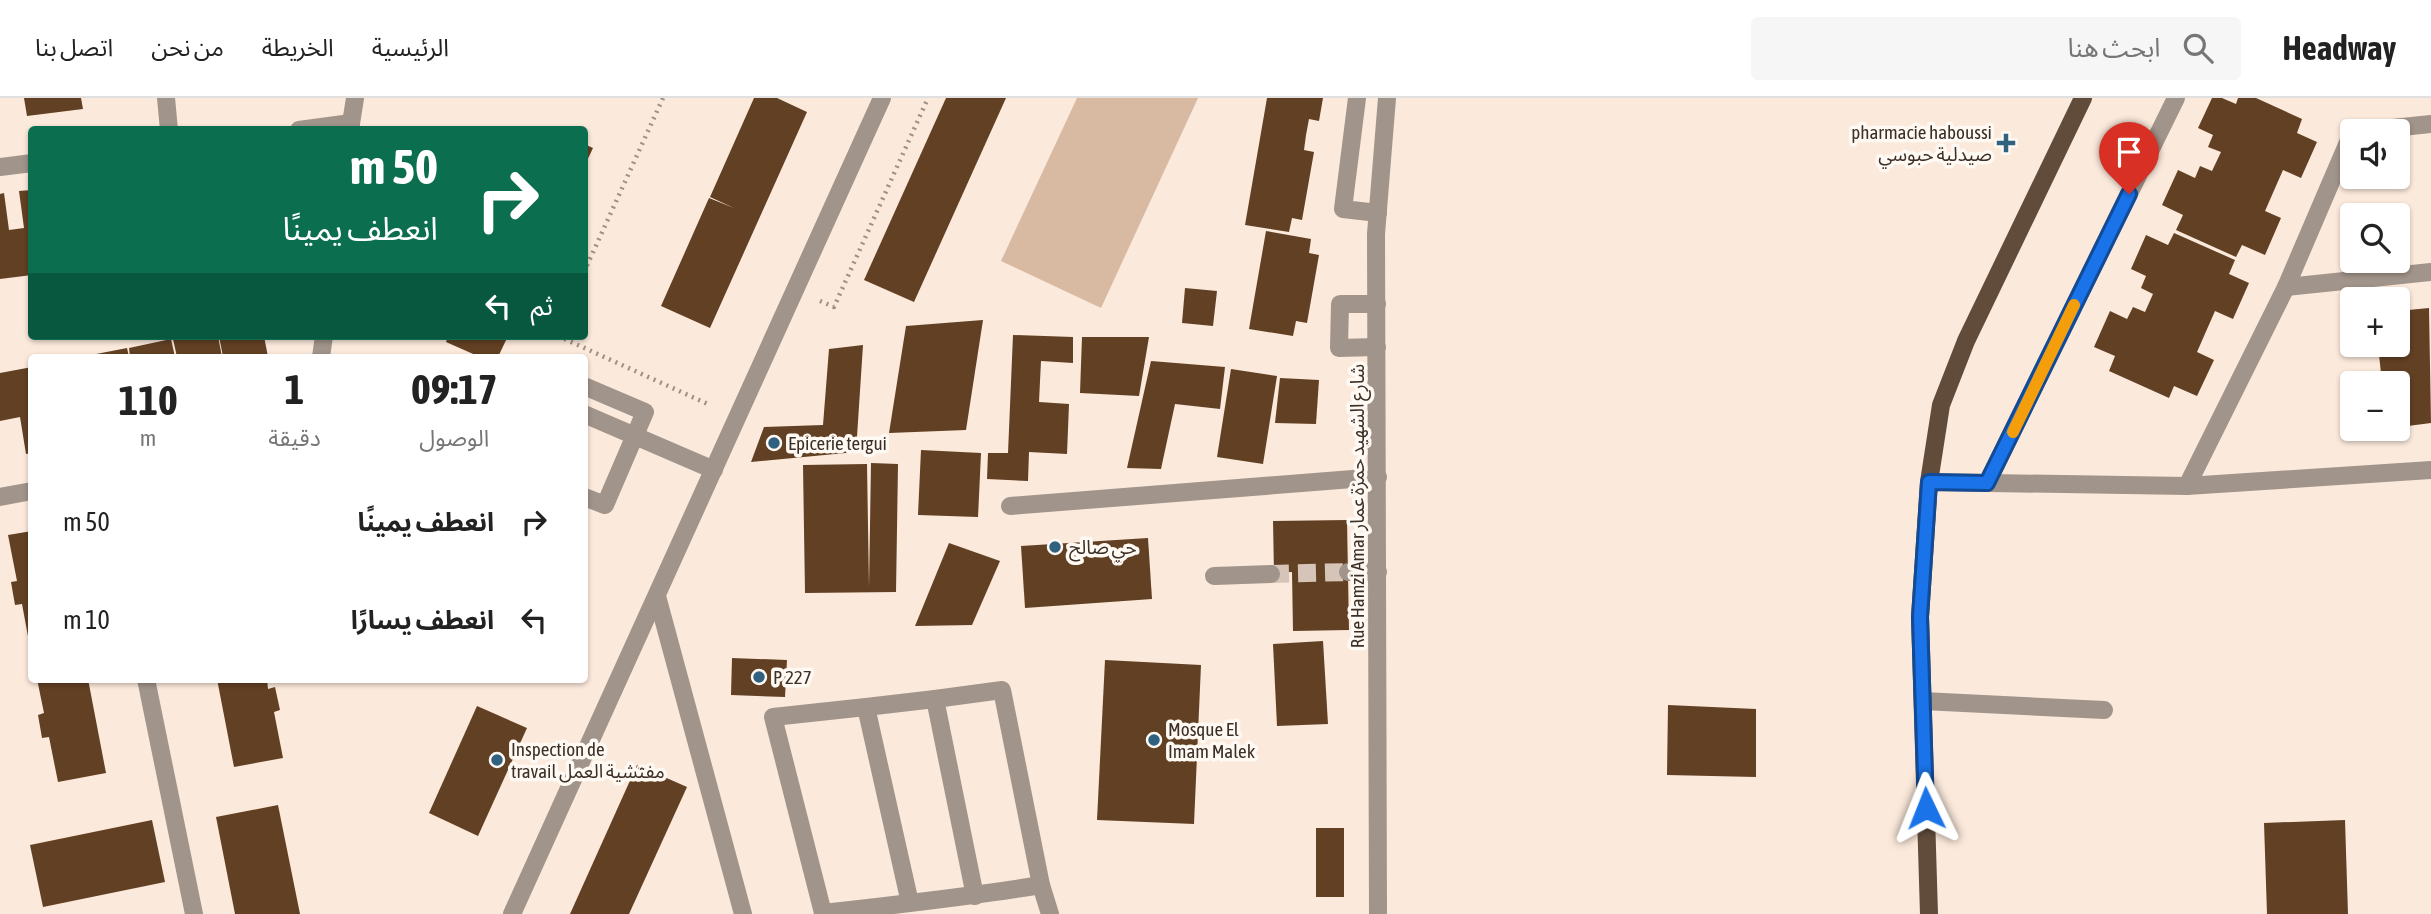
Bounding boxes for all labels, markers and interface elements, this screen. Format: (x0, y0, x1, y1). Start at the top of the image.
search box (1751, 17, 2241, 80)
icon: search (2179, 29, 2217, 67)
text: Headway (2283, 29, 2396, 67)
text: ابحث هنا (2067, 33, 2161, 63)
text: اتصل بنا (35, 34, 113, 61)
text: من نحن (151, 34, 224, 61)
text: الخريطة (262, 34, 334, 61)
text: الرئيسية (372, 34, 449, 61)
map controls (2340, 119, 2410, 441)
button: sound (2340, 119, 2410, 189)
place label: pharmacie haboussi صيدلية حبوسي (1851, 121, 1992, 169)
pin (2099, 122, 2159, 194)
icon: arrive (2110, 133, 2148, 171)
marker: pharmacie haboussi صيدلية حبوسي (1998, 135, 2014, 151)
text: 50 m (350, 138, 438, 194)
icon: right (462, 154, 553, 245)
button: search (2340, 203, 2410, 273)
text: انعطف يمينًا (283, 210, 438, 247)
icon: left (479, 287, 517, 325)
button: + (2340, 287, 2410, 357)
text: ثم (531, 291, 553, 321)
street label: Rue Hamzi Amar شارع الشهيد حمزة عمار (1346, 364, 1371, 648)
text: 1 (285, 365, 304, 413)
text: 09:17 (411, 365, 498, 413)
button: − (2340, 371, 2410, 441)
text: 110 (119, 376, 178, 424)
text: m (140, 425, 156, 451)
text: دقيقة (268, 425, 321, 451)
text: الوصول (419, 425, 489, 451)
place label: Epicerie tergui (788, 432, 887, 454)
marker: Epicerie tergui (766, 435, 782, 451)
icon: right (515, 503, 553, 541)
text: 50 m (63, 507, 110, 537)
text: انعطف يمينًا (357, 507, 494, 537)
place label: حي صالح (1069, 536, 1137, 562)
marker: حي صالح (1047, 539, 1063, 555)
icon: left (515, 601, 553, 639)
text: 10 m (63, 605, 110, 635)
text: انعطف يسارًا (351, 605, 494, 635)
place label: P 227 (773, 666, 812, 688)
marker: P 227 (751, 669, 767, 685)
place label: Mosque El Imam Malek (1168, 718, 1256, 762)
marker: Mosque El Imam Malek (1146, 732, 1162, 748)
place label: Inspection de travail مفتشية العمل (511, 738, 665, 783)
marker: Inspection de travail مفتشية العمل (489, 752, 505, 768)
position arrow (1889, 771, 1963, 845)

